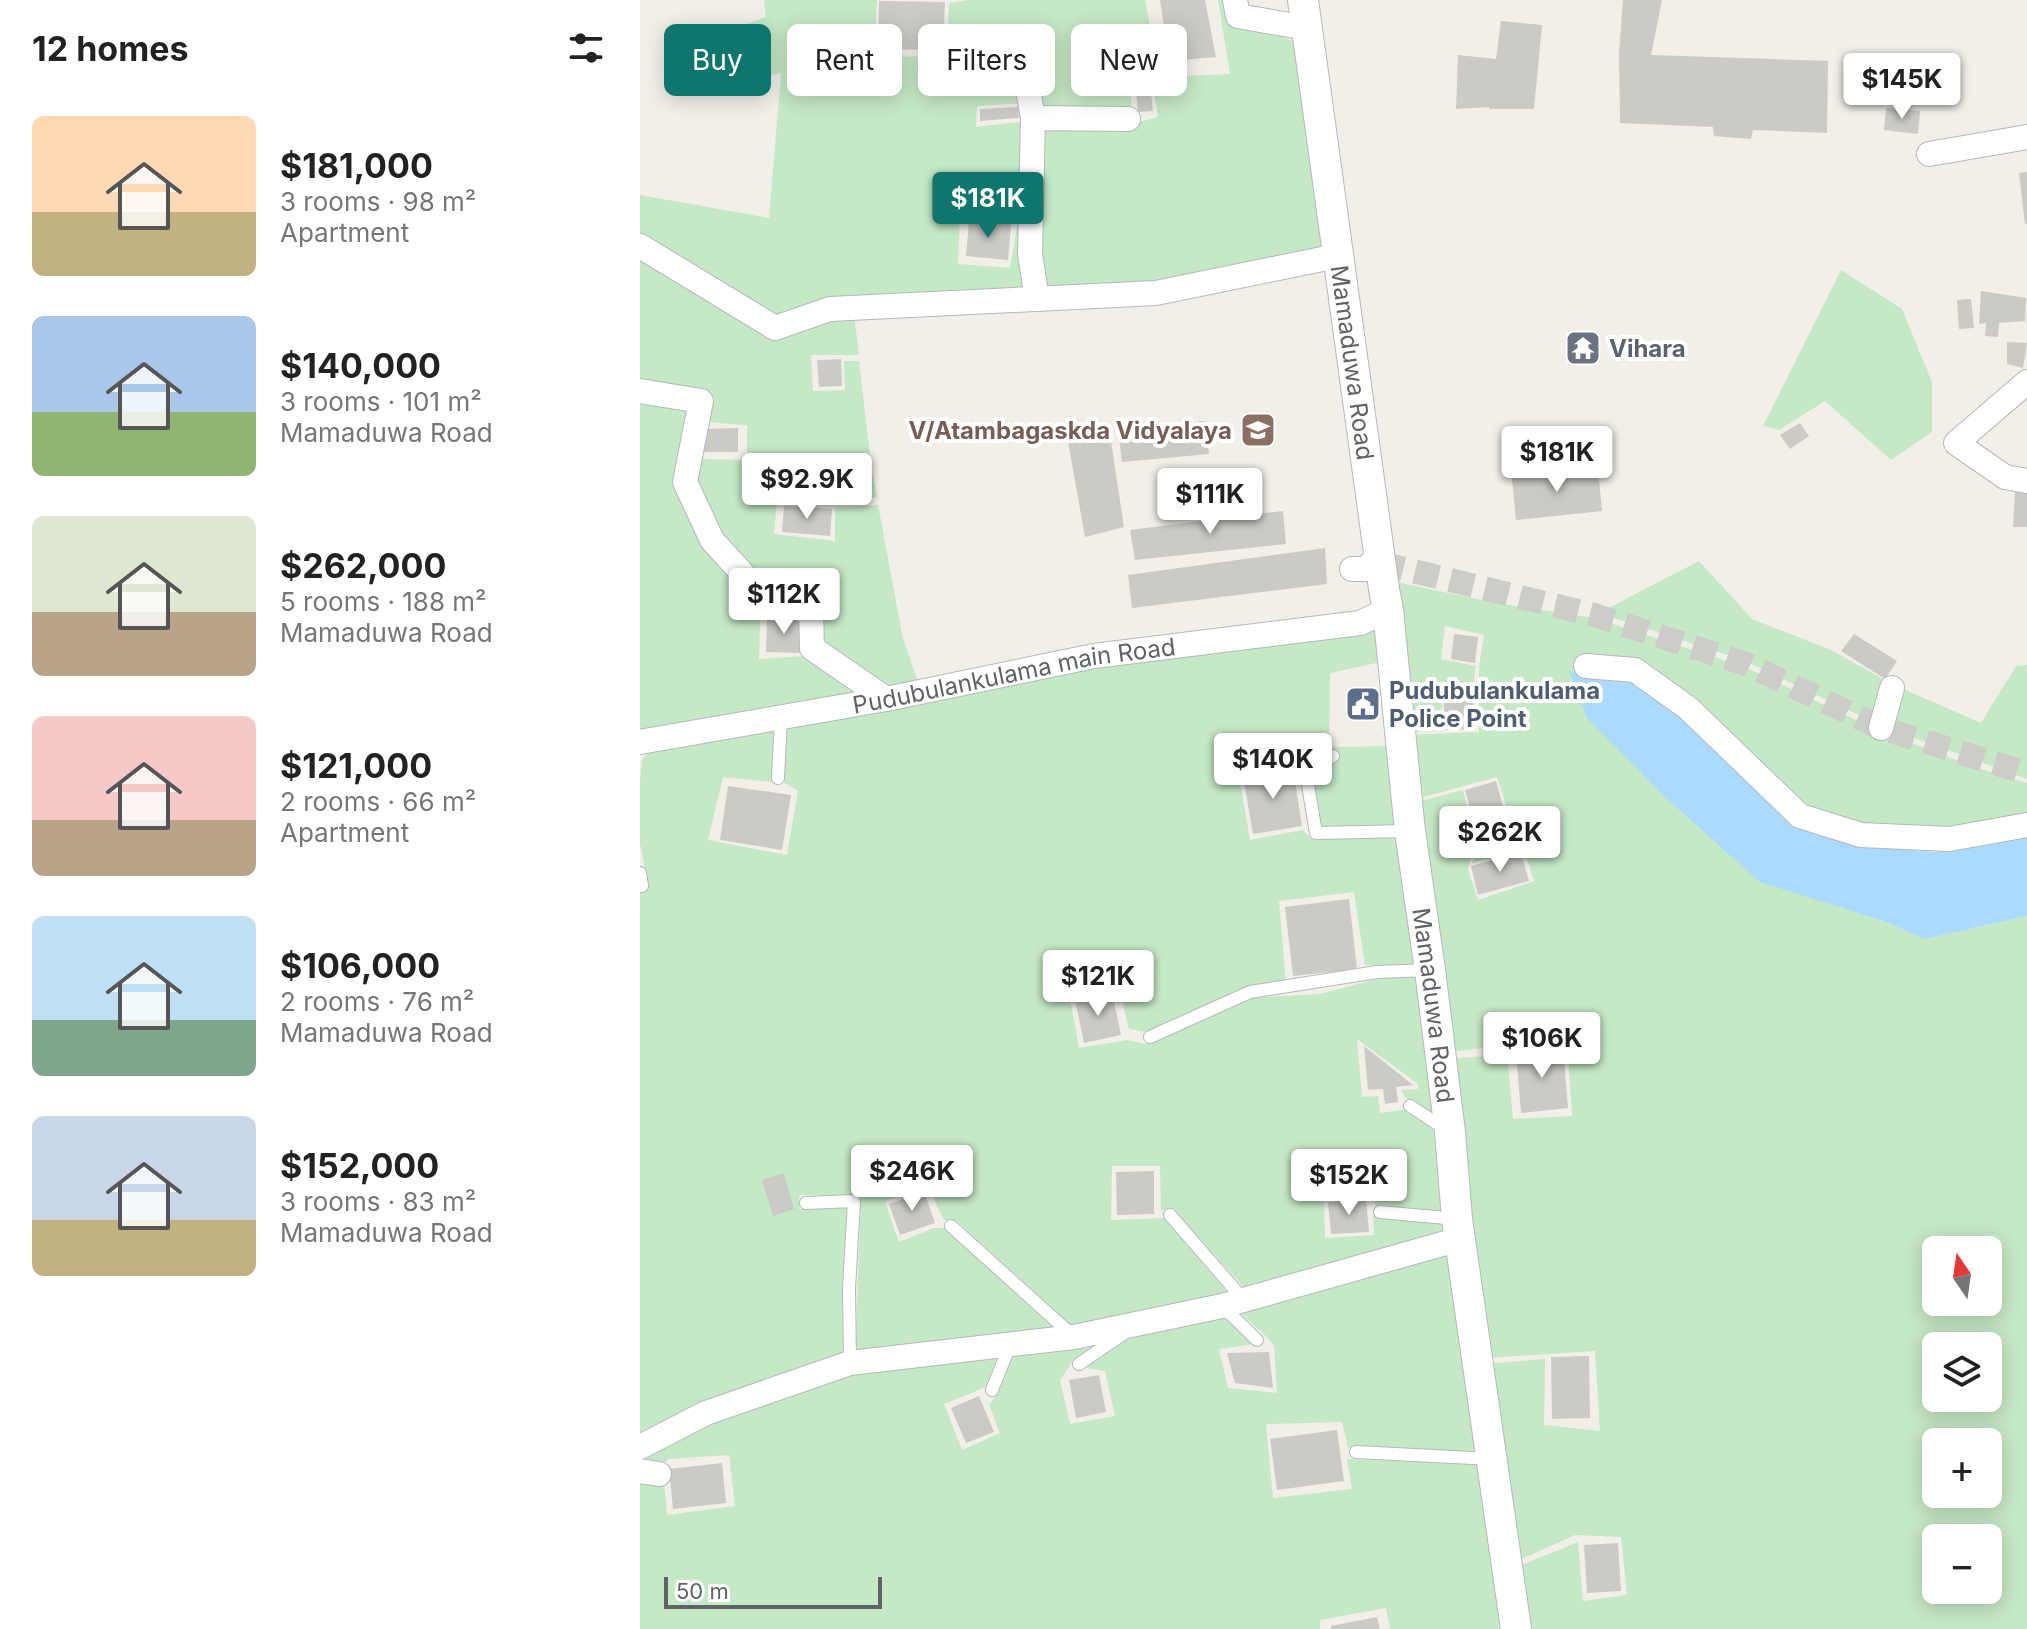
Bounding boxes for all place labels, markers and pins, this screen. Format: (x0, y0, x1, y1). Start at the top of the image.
pin: $145K (1846, 53, 1958, 121)
pin: $181K (932, 172, 1044, 240)
temple icon: Vihara (1564, 329, 1602, 367)
place label: Vihara (1609, 334, 1686, 363)
school or university icon: V/Atambagaskda Vidyalaya (1239, 411, 1277, 449)
place label: V/Atambagaskda Vidyalaya (908, 416, 1232, 445)
pin: $181K (1501, 426, 1613, 494)
pin: $92.9K (742, 453, 872, 521)
pin: $111K (1154, 468, 1266, 536)
pin: $112K (728, 568, 840, 636)
place label: Pudubulankulama Police Point (1389, 676, 1600, 733)
public building icon: Pudubulankulama Police Point (1344, 685, 1382, 723)
pin: $140K (1217, 733, 1329, 801)
pin: $262K (1444, 806, 1556, 874)
pin: $121K (1042, 950, 1154, 1018)
pin: $106K (1486, 1012, 1598, 1080)
pin: $246K (856, 1145, 968, 1213)
pin: $152K (1293, 1149, 1405, 1217)

